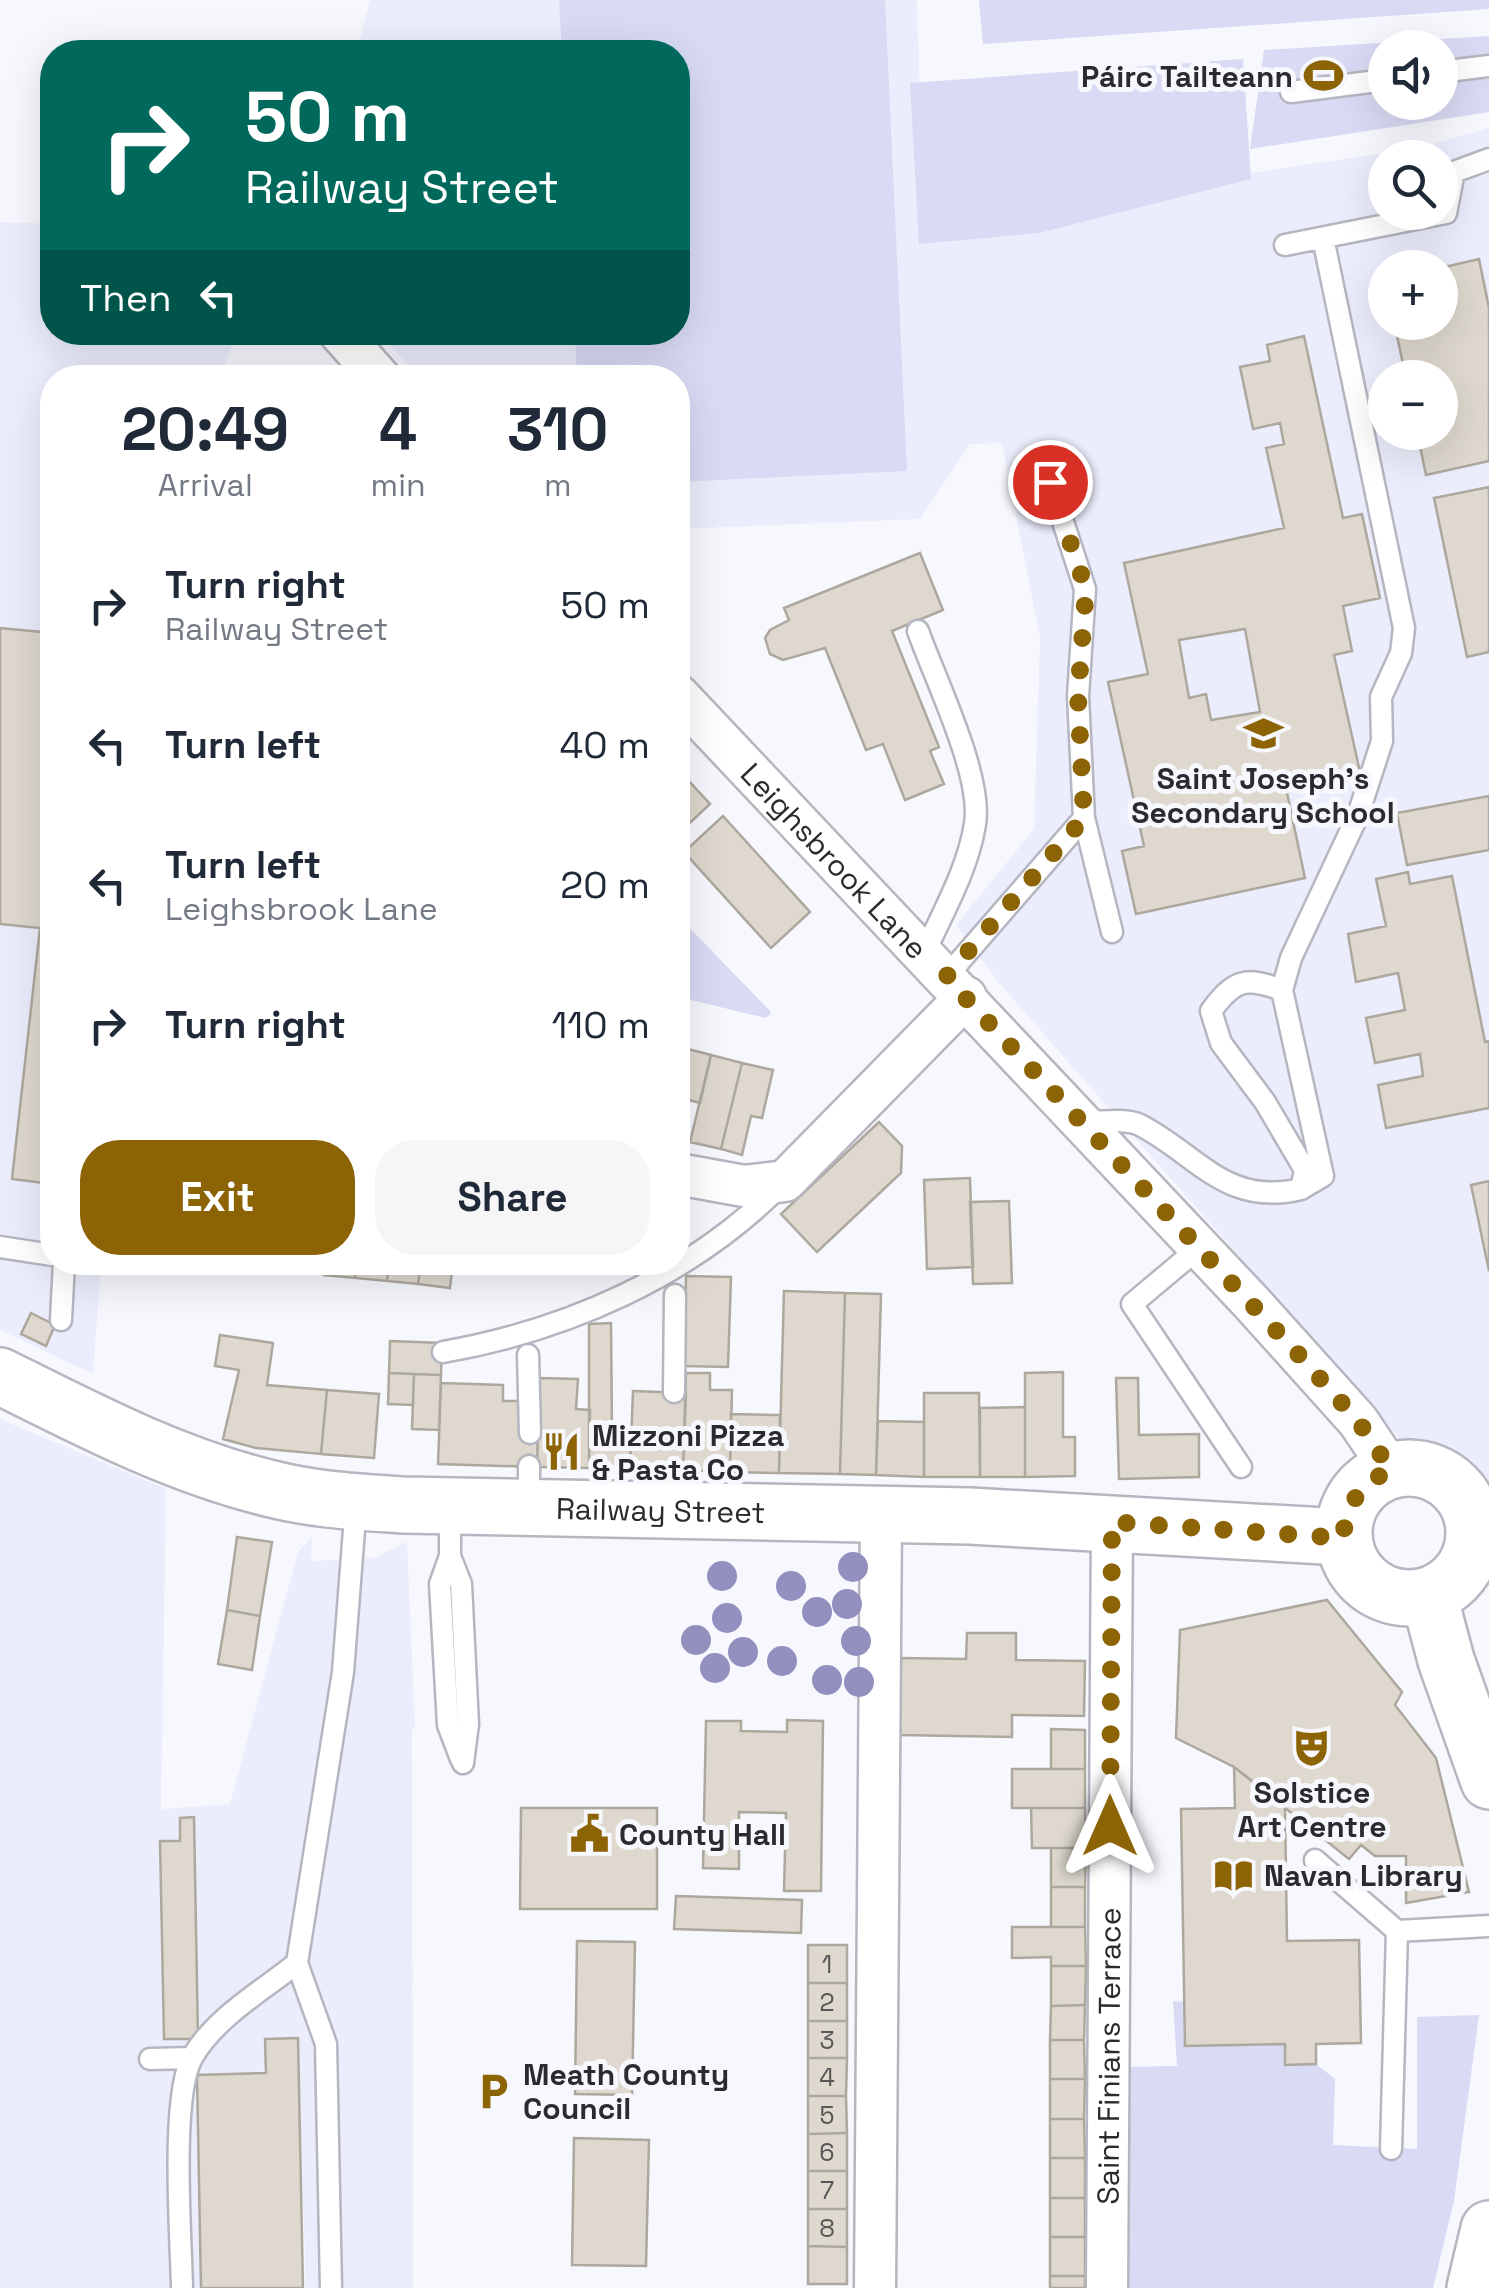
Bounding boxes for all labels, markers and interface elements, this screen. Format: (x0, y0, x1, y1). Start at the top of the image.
map controls (1368, 30, 1458, 450)
button: sound (1368, 30, 1458, 120)
sports icon: Páirc Tailteann (1302, 55, 1344, 97)
place label: Páirc Tailteann (1081, 57, 1293, 96)
text: 50 m (245, 72, 410, 161)
icon: right (80, 80, 210, 210)
button: search (1368, 140, 1458, 230)
text: Railway Street (245, 159, 559, 216)
button: + (1368, 250, 1458, 340)
icon: left (191, 270, 246, 325)
text: Then (80, 274, 171, 322)
button: − (1368, 360, 1458, 450)
text: 20:49 (121, 391, 289, 468)
text: 4 (379, 391, 417, 468)
text: 310 (507, 391, 608, 468)
pin (1008, 440, 1093, 525)
icon: arrive (1023, 455, 1078, 510)
text: Arrival (158, 465, 253, 505)
text: min (371, 465, 426, 505)
text: m (544, 465, 572, 505)
text: Turn right (165, 561, 346, 609)
icon: right (80, 578, 135, 633)
text: 50 m (560, 581, 650, 629)
text: Railway Street (165, 609, 388, 649)
school or university icon: Saint Joseph's Secondary School (1242, 713, 1284, 755)
icon: left (80, 718, 135, 773)
text: Turn left (165, 721, 321, 769)
text: 40 m (559, 721, 650, 769)
street label: Leighsbrook Lane (733, 754, 936, 967)
place label: Saint Joseph's Secondary School (1131, 759, 1395, 832)
text: Turn left (165, 841, 321, 889)
icon: left (80, 858, 135, 913)
text: 20 m (560, 861, 650, 909)
text: Leighsbrook Lane (165, 889, 438, 929)
icon: right (80, 998, 135, 1053)
text: Turn right (165, 1001, 346, 1049)
text: 110 m (551, 1001, 650, 1049)
button: Exit (80, 1140, 355, 1255)
button: Share (375, 1140, 650, 1255)
place label: Mizzoni Pizza & Pasta Co (592, 1416, 784, 1489)
restaurant icon: Mizzoni Pizza & Pasta Co (541, 1431, 583, 1473)
street label: Railway Street (556, 1488, 766, 1532)
theatre icon: Solstice Art Centre (1291, 1727, 1333, 1769)
place label: Solstice Art Centre (1237, 1773, 1387, 1846)
position arrow (1058, 1774, 1162, 1878)
public building icon: County Hall (568, 1813, 610, 1855)
place label: County Hall (619, 1815, 786, 1854)
library icon: Navan Library (1213, 1854, 1255, 1896)
place label: Navan Library (1264, 1856, 1463, 1895)
street label: Saint Finians Terrace (1088, 1907, 1129, 2205)
house number: 1 (822, 1948, 832, 1980)
house number: 2 (819, 1986, 835, 2018)
house number: 3 (819, 2024, 835, 2056)
place label: Meath County Council (523, 2055, 729, 2128)
house number: 4 (819, 2061, 835, 2093)
parking icon: Meath County Council (472, 2070, 514, 2112)
house number: 5 (820, 2099, 834, 2131)
house number: 6 (819, 2136, 835, 2168)
house number: 7 (820, 2174, 834, 2206)
house number: 8 (819, 2212, 835, 2244)

